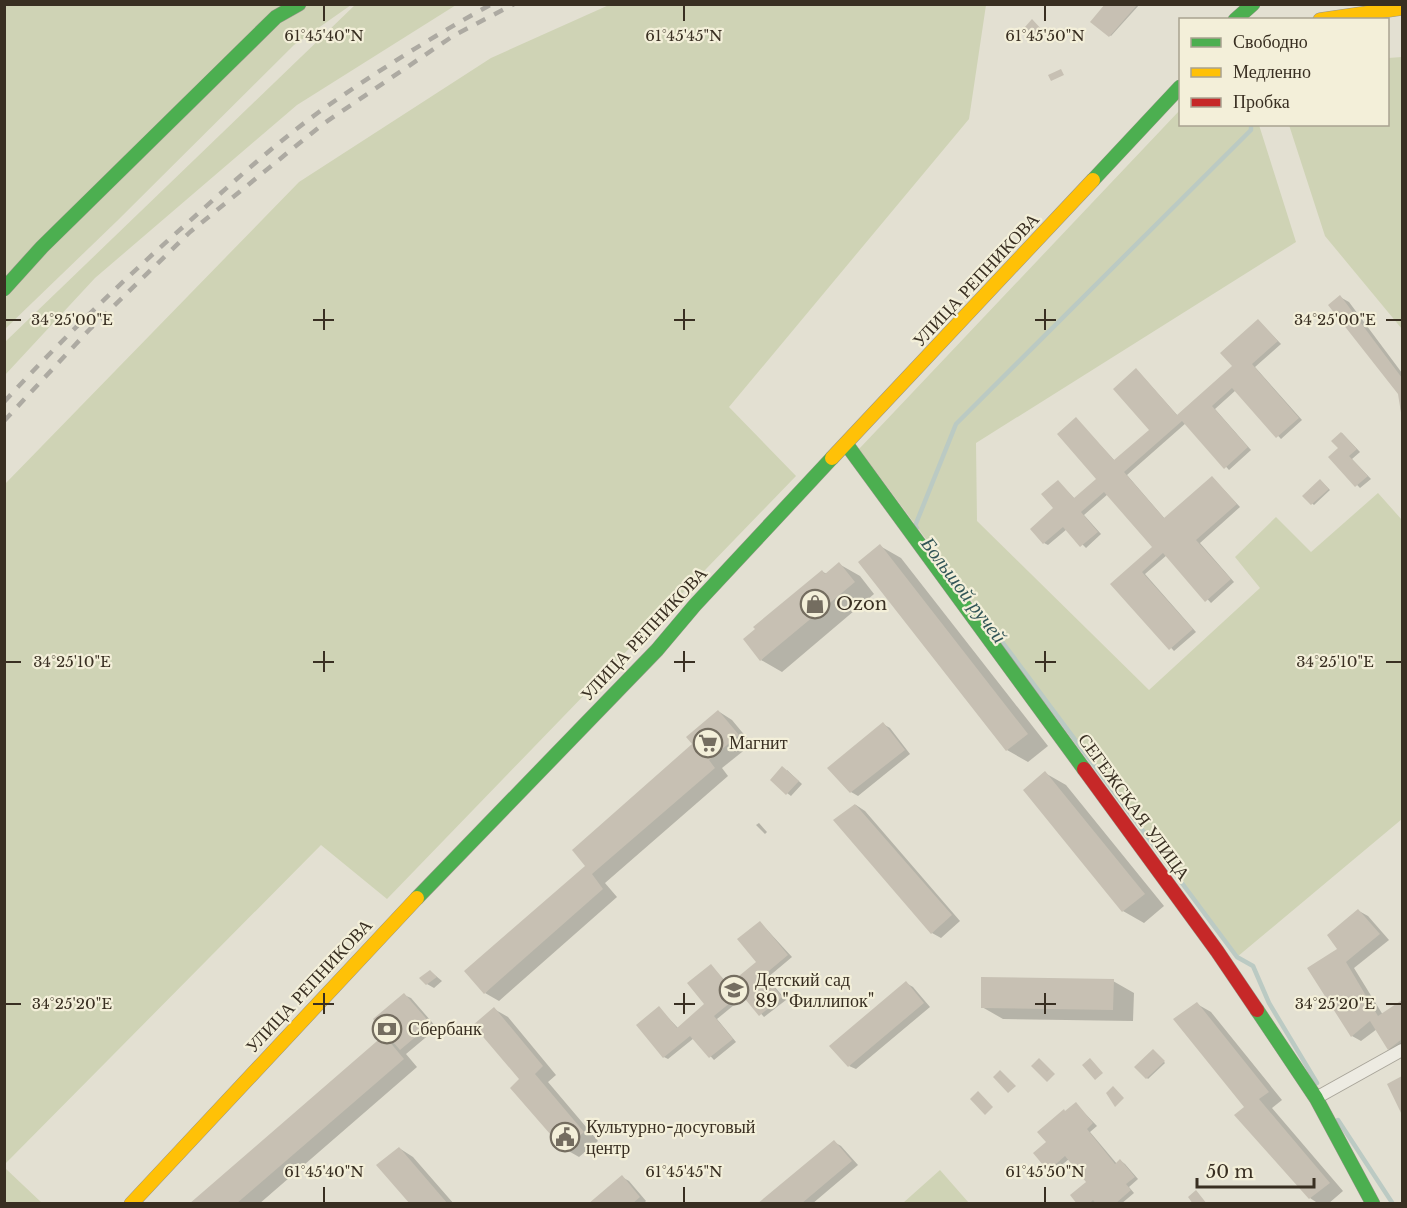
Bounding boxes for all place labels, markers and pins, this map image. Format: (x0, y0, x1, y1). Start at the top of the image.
shop icon: Ozon (799, 588, 831, 620)
place label: Ozon (836, 593, 887, 615)
supermarket icon: Магнит (692, 727, 724, 759)
place label: Магнит (729, 732, 788, 754)
place label: Детский сад 89 "Филлипок" (755, 969, 874, 1012)
school or university icon: Детский сад 89 "Филлипок" (718, 974, 750, 1006)
bank icon: Сбербанк (371, 1013, 403, 1045)
place label: Сбербанк (408, 1018, 482, 1040)
place label: Культурно-досуговый центр (586, 1116, 756, 1159)
public building icon: Культурно-досуговый центр (549, 1121, 581, 1153)

